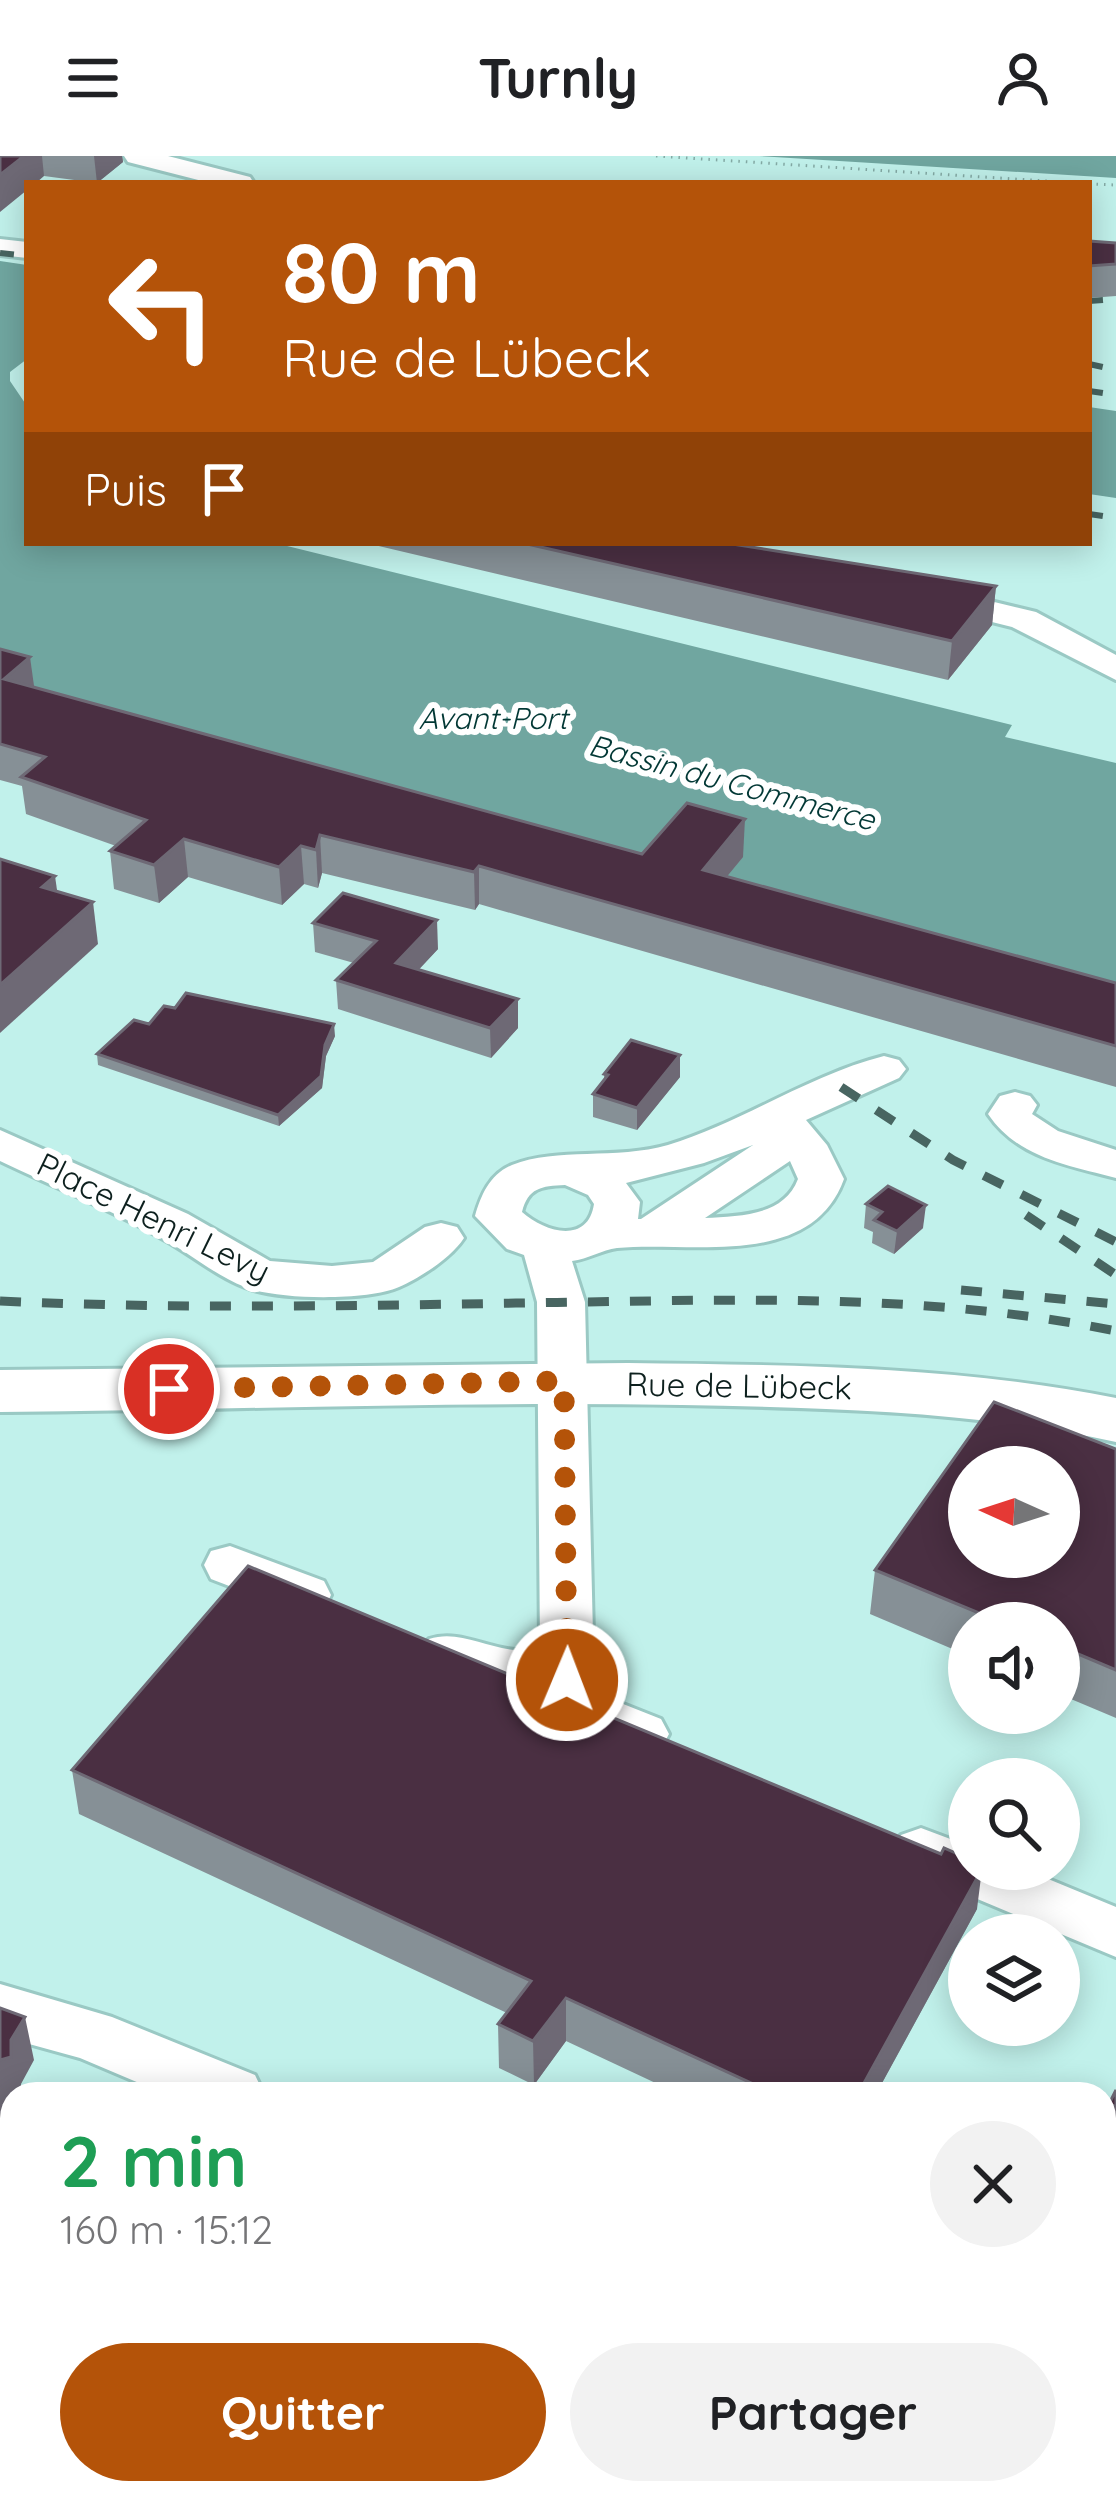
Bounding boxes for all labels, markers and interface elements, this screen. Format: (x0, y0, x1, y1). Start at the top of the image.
text: Turnly (478, 44, 638, 112)
icon: menu (60, 45, 126, 111)
icon: person (990, 45, 1056, 111)
text: 80 m (282, 219, 481, 324)
icon: left (84, 228, 240, 384)
text: Rue de Lübeck (282, 323, 651, 391)
icon: arrive (191, 456, 257, 522)
text: Puis (84, 461, 167, 517)
water label: Avant-Port (418, 699, 570, 737)
water label: Bassin du Commerce (585, 726, 880, 839)
street label: Place Henri Levy (31, 1143, 277, 1291)
pin (118, 1338, 220, 1440)
icon: arrive (136, 1356, 202, 1422)
street label: Rue de Lübeck (626, 1363, 852, 1407)
north arrow (948, 1446, 1080, 1578)
map controls (948, 1446, 1080, 2046)
button: sound (948, 1602, 1080, 1734)
position arrow (504, 1617, 630, 1743)
button: search (948, 1758, 1080, 1890)
button: layers (948, 1914, 1080, 2046)
text: 2 min (60, 2115, 247, 2205)
button: close (930, 2121, 1056, 2247)
text: 160 m · 15:12 (60, 2205, 273, 2254)
button: Quitter (60, 2343, 546, 2481)
button: Partager (570, 2343, 1056, 2481)

